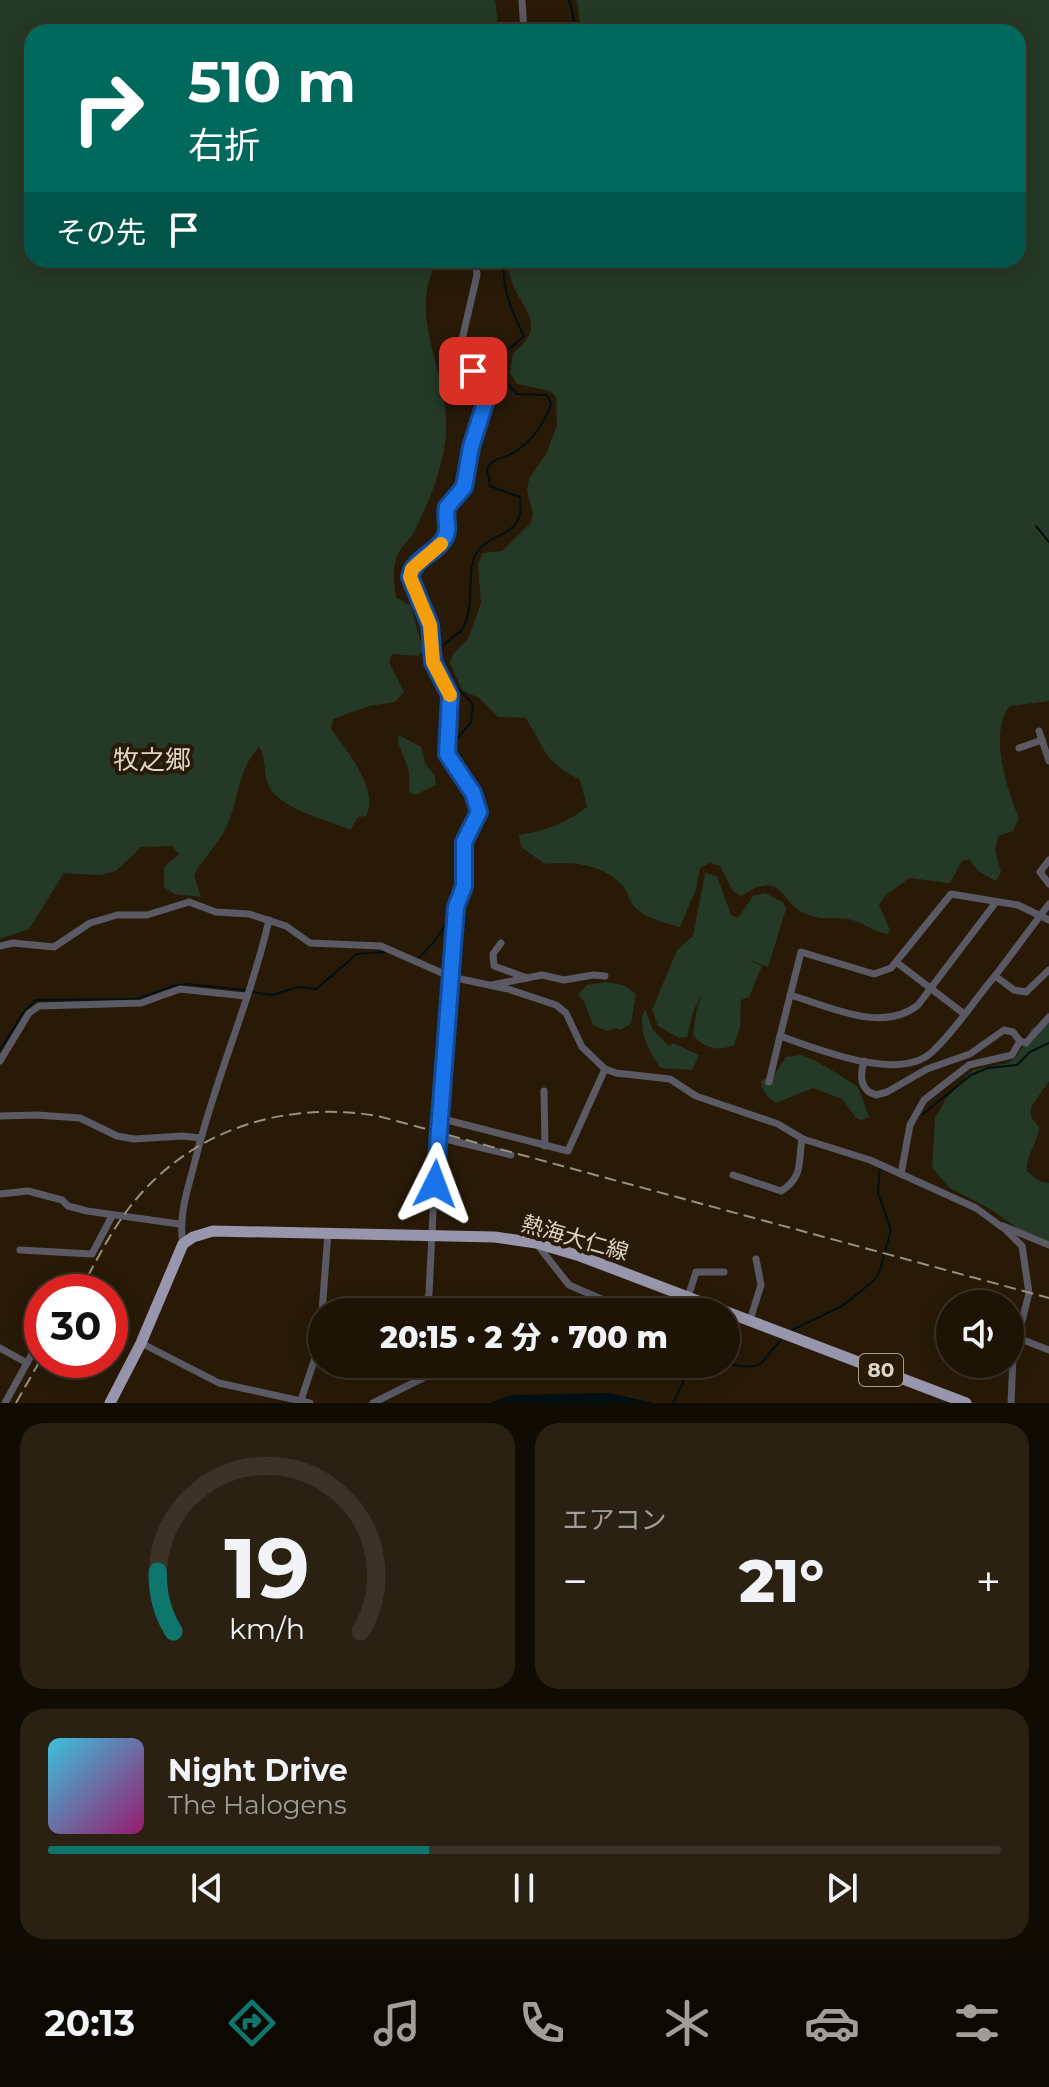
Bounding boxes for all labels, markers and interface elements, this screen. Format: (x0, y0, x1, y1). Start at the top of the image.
text: 510 m (188, 48, 356, 116)
icon: right (56, 56, 160, 160)
text: 右折 (188, 123, 260, 167)
icon: arrive (162, 208, 206, 252)
text: その先 (56, 214, 146, 251)
pin (439, 337, 507, 405)
icon: arrive (451, 349, 495, 393)
district label: 牧之郷 (113, 744, 191, 776)
position arrow (393, 1142, 477, 1226)
street label: 熱海大仁線 (518, 1210, 632, 1266)
speed limit sign: 30 (24, 1274, 128, 1378)
map controls (936, 1290, 1024, 1378)
button: sound (936, 1290, 1024, 1378)
text: 20:15 · 2 分 · 700 m (380, 1319, 668, 1356)
road number: 80 (859, 1354, 903, 1386)
text: エアコン (563, 1504, 667, 1536)
text: 19 (224, 1517, 310, 1619)
text: 21° (739, 1544, 824, 1617)
text: − (563, 1554, 588, 1608)
text: + (976, 1554, 1001, 1608)
text: km/h (229, 1611, 305, 1646)
text: Night Drive (168, 1752, 348, 1789)
text: The Halogens (168, 1789, 347, 1821)
icon: previous (185, 1866, 229, 1910)
icon: pause (502, 1866, 546, 1910)
icon: next (820, 1866, 864, 1910)
icon: directions (224, 1995, 280, 2051)
icon: music (369, 1995, 425, 2051)
icon: phone (514, 1995, 570, 2051)
icon: climate (659, 1995, 715, 2051)
icon: car (804, 1995, 860, 2051)
icon: filters (949, 1995, 1005, 2051)
text: 20:13 (44, 2001, 135, 2045)

